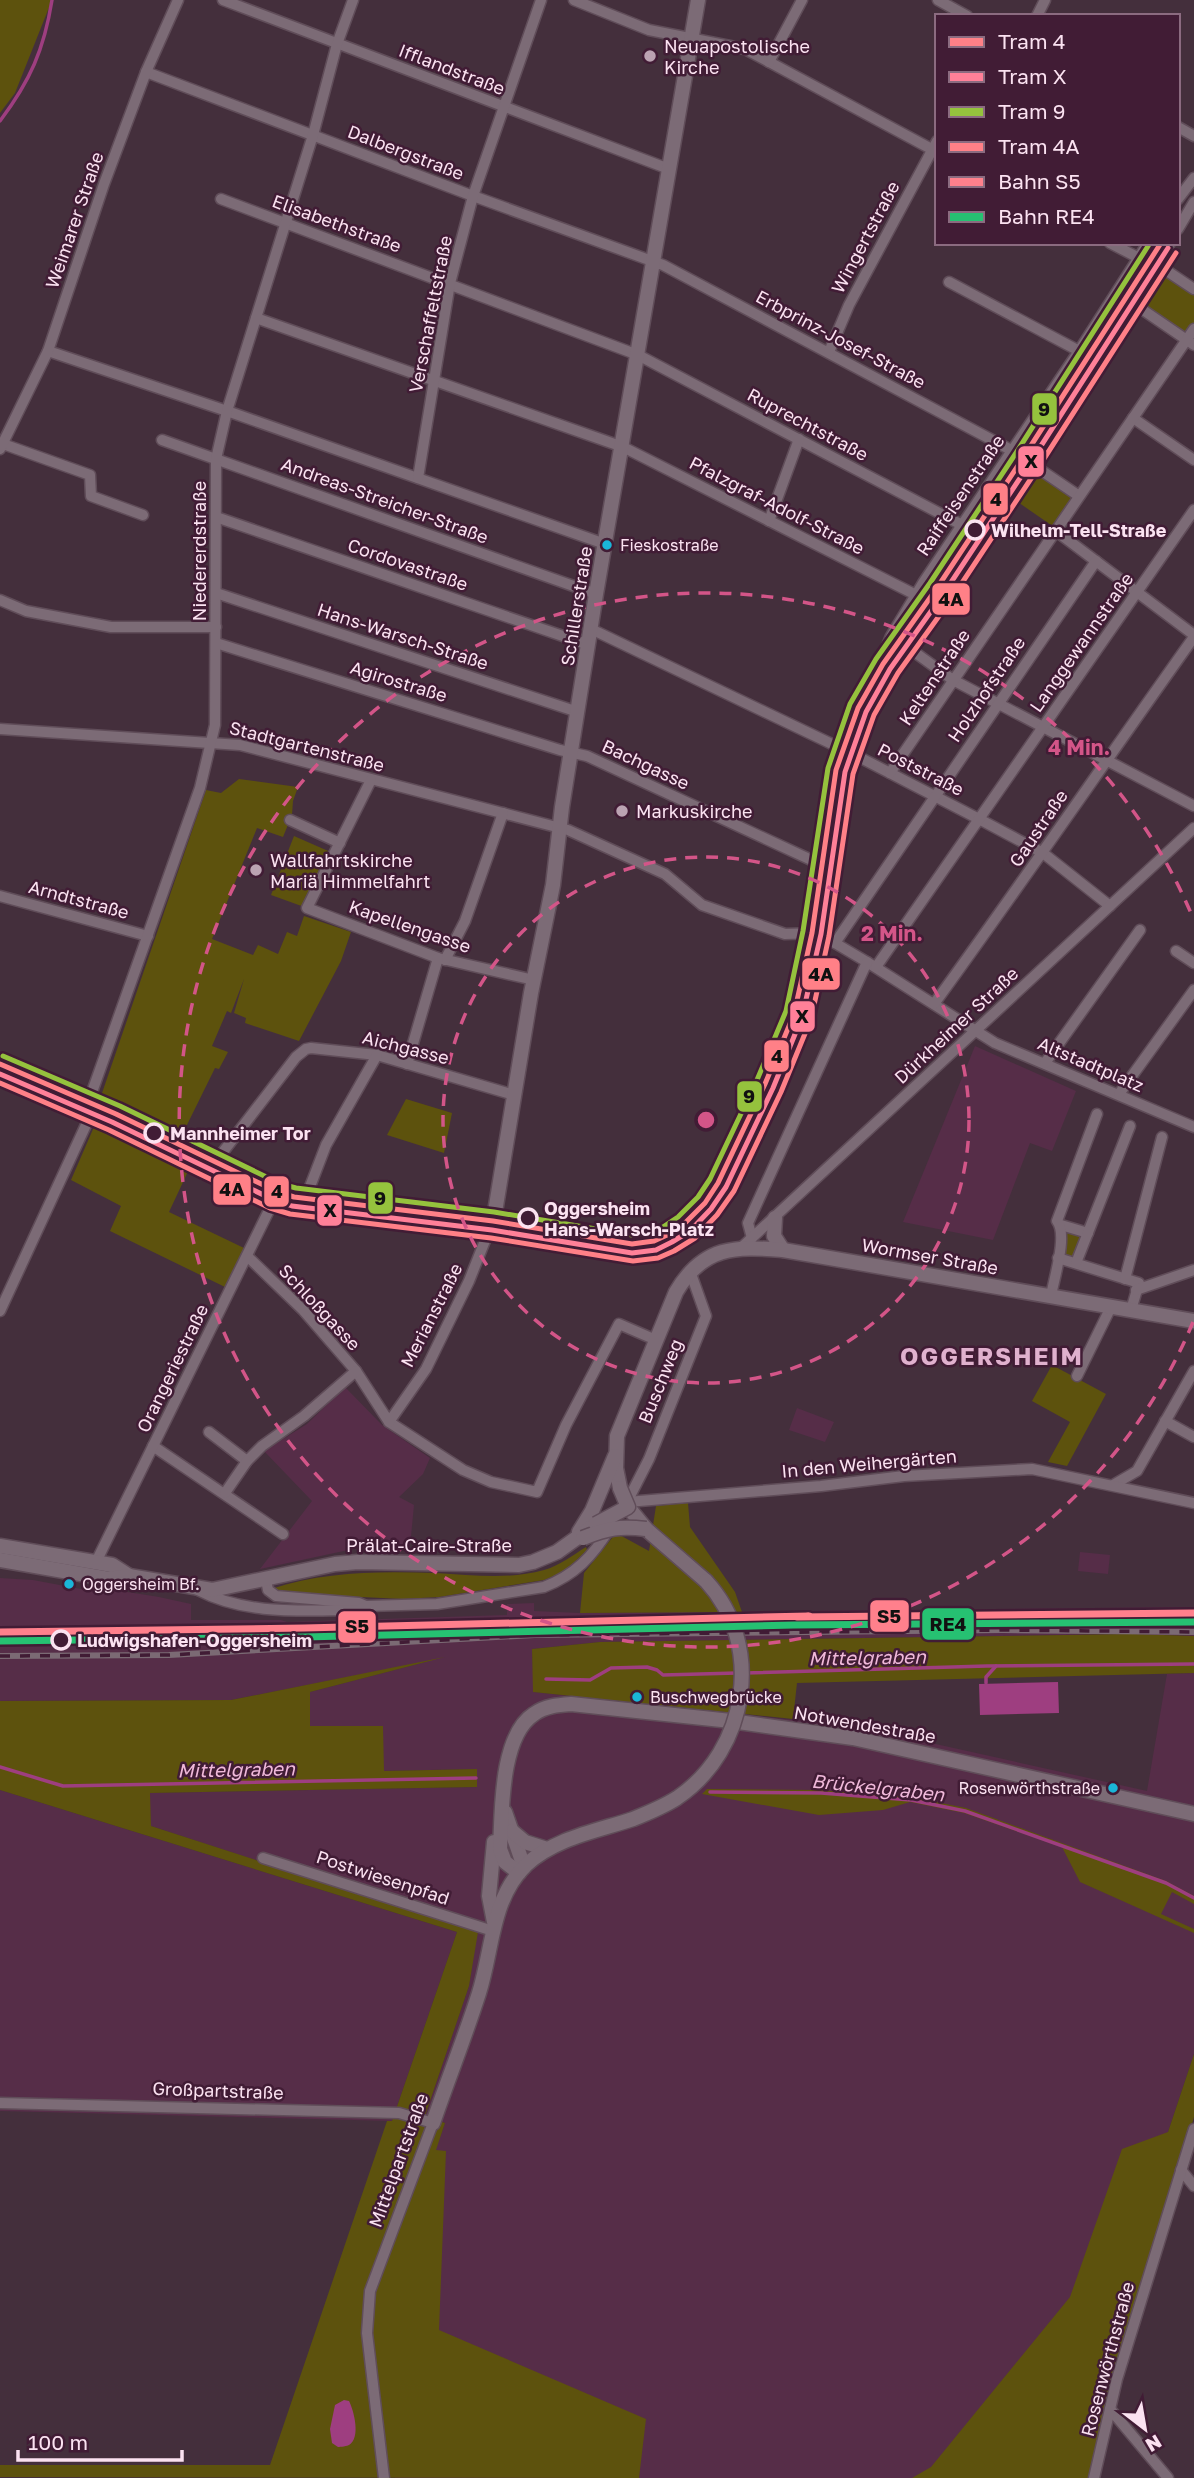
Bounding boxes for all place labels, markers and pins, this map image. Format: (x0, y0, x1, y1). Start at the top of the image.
place label: Neuapostolische Kirche (664, 35, 810, 78)
marker: Neuapostolische Kirche (642, 48, 658, 64)
place label: Wilhelm-Tell-Straße (991, 519, 1167, 541)
marker: Wilhelm-Tell-Straße (965, 520, 985, 540)
place label: Fieskostraße (620, 535, 718, 555)
marker: Fieskostraße (600, 538, 614, 552)
place label: Markuskirche (636, 800, 752, 822)
marker: Markuskirche (614, 803, 630, 819)
place label: Wallfahrtskirche Mariä Himmelfahrt (270, 849, 430, 892)
marker: Wallfahrtskirche Mariä Himmelfahrt (248, 862, 264, 878)
centre of rings (694, 1108, 718, 1132)
place label: Mannheimer Tor (170, 1122, 311, 1144)
marker: Mannheimer Tor (144, 1123, 164, 1143)
place label: Oggersheim Hans-Warsch-Platz (544, 1197, 714, 1240)
marker: Oggersheim Hans-Warsch-Platz (518, 1208, 538, 1228)
place label: Oggersheim Bf. (82, 1574, 200, 1594)
marker: Oggersheim Bf. (62, 1577, 76, 1591)
place label: Ludwigshafen-Oggersheim (77, 1629, 312, 1651)
marker: Ludwigshafen-Oggersheim (51, 1630, 71, 1650)
place label: Buschwegbrücke (650, 1687, 782, 1707)
marker: Buschwegbrücke (630, 1690, 644, 1704)
place label: Rosenwörthstraße (958, 1778, 1100, 1798)
marker: Rosenwörthstraße (1106, 1781, 1120, 1795)

